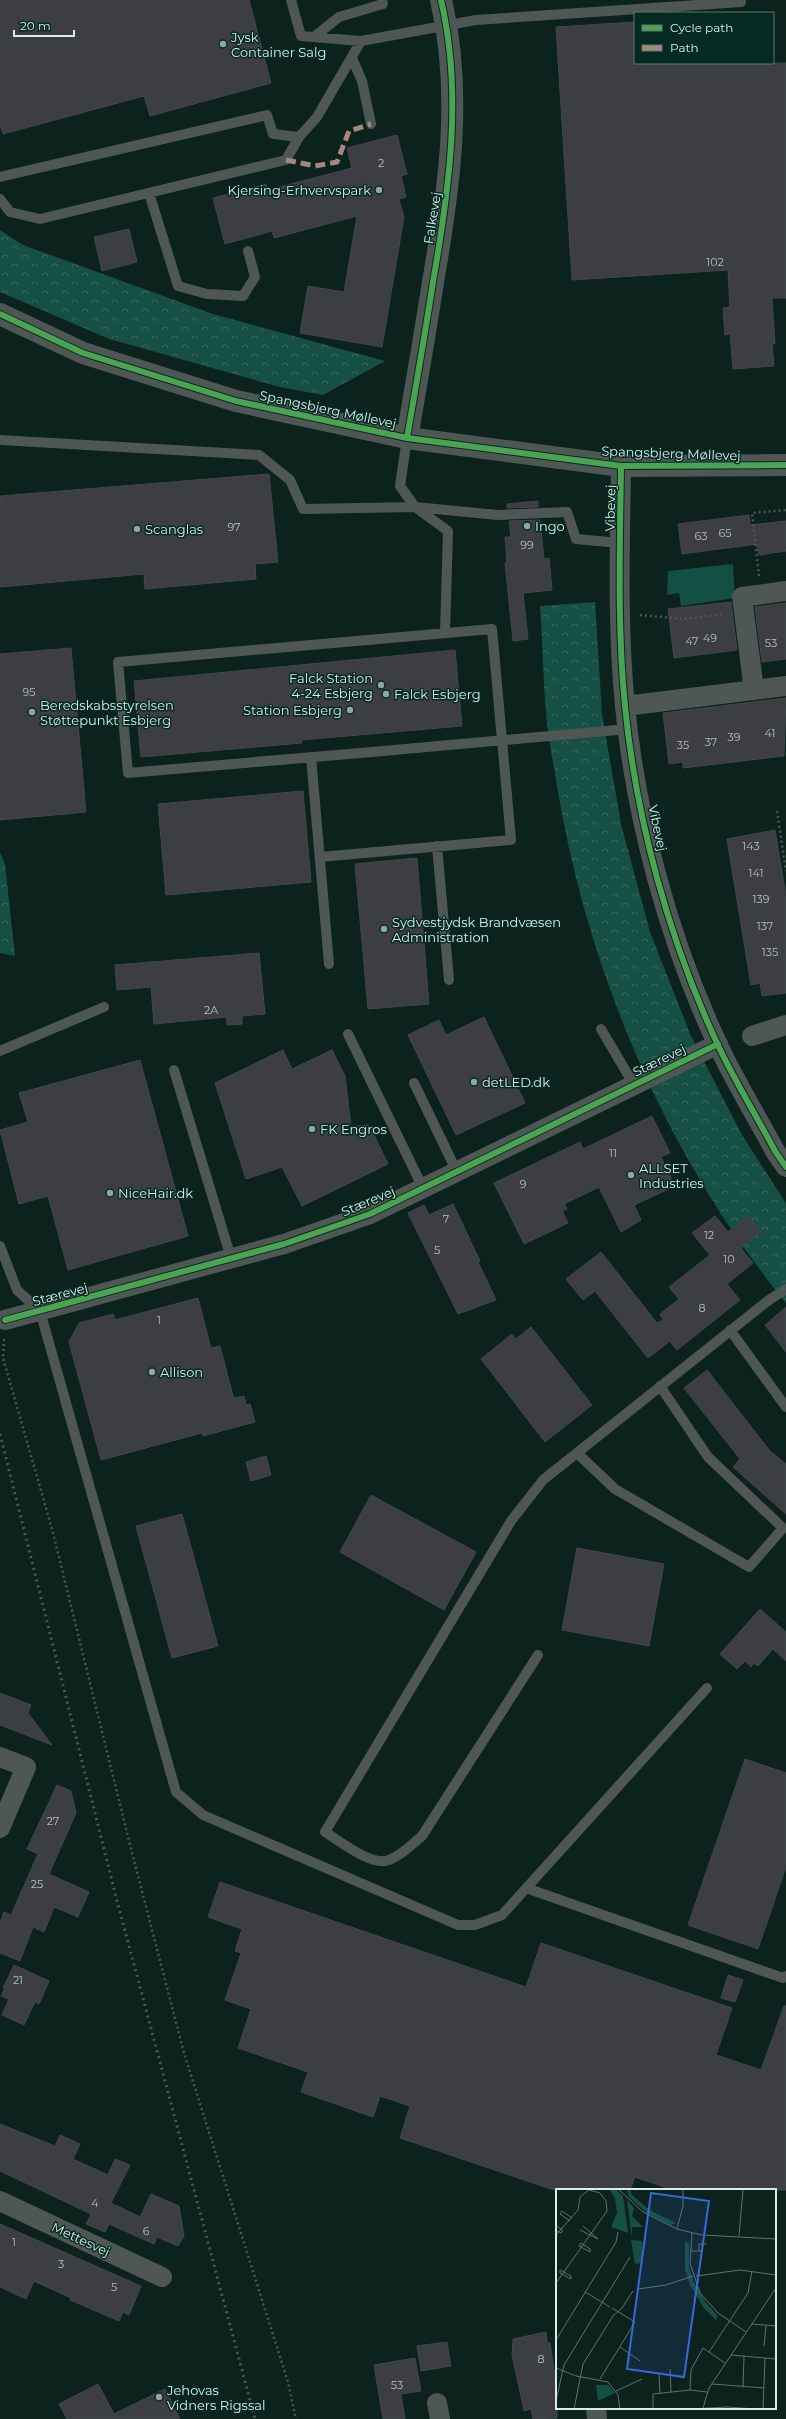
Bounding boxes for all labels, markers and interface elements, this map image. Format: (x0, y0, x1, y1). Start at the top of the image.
scale bar (14, 12, 74, 38)
legend (634, 12, 774, 64)
text: 20 m (20, 18, 51, 33)
text: Cycle path (670, 20, 733, 35)
place label: Jysk Container Salg (230, 29, 326, 60)
marker: Jysk Container Salg (218, 39, 228, 49)
text: Path (670, 40, 699, 55)
house number: 2 (378, 156, 384, 170)
place label: Kjersing-Erhvervspark (227, 182, 371, 198)
marker: Kjersing-Erhvervspark (374, 185, 384, 195)
street label: Falkevej (420, 191, 444, 245)
house number: 102 (706, 255, 724, 269)
street label: Spangsbjerg Møllevej (258, 387, 398, 431)
street label: Spangsbjerg Møllevej (601, 443, 741, 463)
street label: Vibevej (602, 484, 618, 532)
place label: Ingo (535, 518, 565, 534)
house number: 97 (227, 520, 241, 534)
place label: Scanglas (145, 521, 203, 537)
marker: Ingo (522, 521, 532, 531)
marker: Scanglas (132, 524, 142, 534)
house number: 65 (719, 526, 731, 540)
house number: 63 (695, 529, 707, 543)
house number: 99 (520, 538, 534, 552)
house number: 49 (703, 631, 717, 645)
house number: 47 (685, 634, 699, 648)
house number: 53 (765, 636, 777, 650)
place label: Falck Station 4-24 Esbjerg (289, 670, 373, 701)
marker: Falck Station 4-24 Esbjerg (376, 680, 386, 690)
house number: 95 (23, 685, 35, 699)
place label: Falck Esbjerg (394, 686, 481, 702)
marker: Falck Esbjerg (381, 689, 391, 699)
place label: Beredskabsstyrelsen Støttepunkt Esbjerg (40, 697, 174, 728)
place label: Station Esbjerg (243, 702, 342, 718)
marker: Station Esbjerg (345, 705, 355, 715)
marker: Beredskabsstyrelsen Støttepunkt Esbjerg (27, 707, 37, 717)
house number: 41 (765, 726, 775, 740)
house number: 39 (728, 730, 741, 744)
house number: 37 (705, 735, 717, 749)
house number: 35 (677, 738, 689, 752)
street label: Vibevej (645, 803, 671, 853)
house number: 143 (742, 839, 760, 853)
house number: 141 (749, 866, 763, 880)
house number: 139 (753, 892, 770, 906)
place label: Sydvestjydsk Brandvæsen Administration (392, 914, 561, 945)
house number: 137 (757, 919, 773, 933)
marker: Sydvestjydsk Brandvæsen Administration (379, 924, 389, 934)
house number: 135 (762, 945, 778, 959)
house number: 2A (204, 1003, 218, 1017)
street label: Stærevej (630, 1040, 688, 1080)
place label: detLED.dk (482, 1074, 550, 1090)
marker: detLED.dk (469, 1077, 479, 1087)
place label: FK Engros (320, 1121, 387, 1137)
marker: FK Engros (307, 1124, 317, 1134)
house number: 11 (609, 1146, 617, 1160)
place label: ALLSET Industries (639, 1160, 704, 1191)
marker: ALLSET Industries (626, 1170, 636, 1180)
house number: 9 (520, 1177, 527, 1191)
street label: Stærevej (339, 1183, 397, 1219)
place label: NiceHair.dk (118, 1185, 193, 1201)
marker: NiceHair.dk (105, 1188, 115, 1198)
house number: 7 (443, 1212, 449, 1226)
house number: 12 (704, 1228, 714, 1242)
house number: 5 (434, 1243, 440, 1257)
house number: 10 (723, 1252, 735, 1266)
street label: Stærevej (31, 1279, 89, 1309)
house number: 8 (698, 1301, 706, 1315)
house number: 1 (157, 1313, 161, 1327)
place label: Allison (160, 1364, 203, 1380)
marker: Allison (147, 1367, 157, 1377)
house number: 27 (47, 1814, 59, 1828)
house number: 25 (31, 1877, 43, 1891)
house number: 21 (13, 1973, 23, 1987)
inset map (556, 2189, 776, 2409)
house number: 4 (91, 2196, 99, 2210)
street label: Mettesvej (49, 2219, 113, 2259)
house number: 6 (143, 2224, 150, 2238)
house number: 1 (12, 2235, 16, 2249)
house number: 3 (58, 2257, 64, 2271)
house number: 5 (111, 2280, 117, 2294)
house number: 8 (537, 2352, 545, 2366)
house number: 53 (391, 2378, 403, 2392)
place label: Jehovas Vidners Rigssal (166, 2382, 265, 2413)
marker: Jehovas Vidners Rigssal (154, 2392, 164, 2402)

